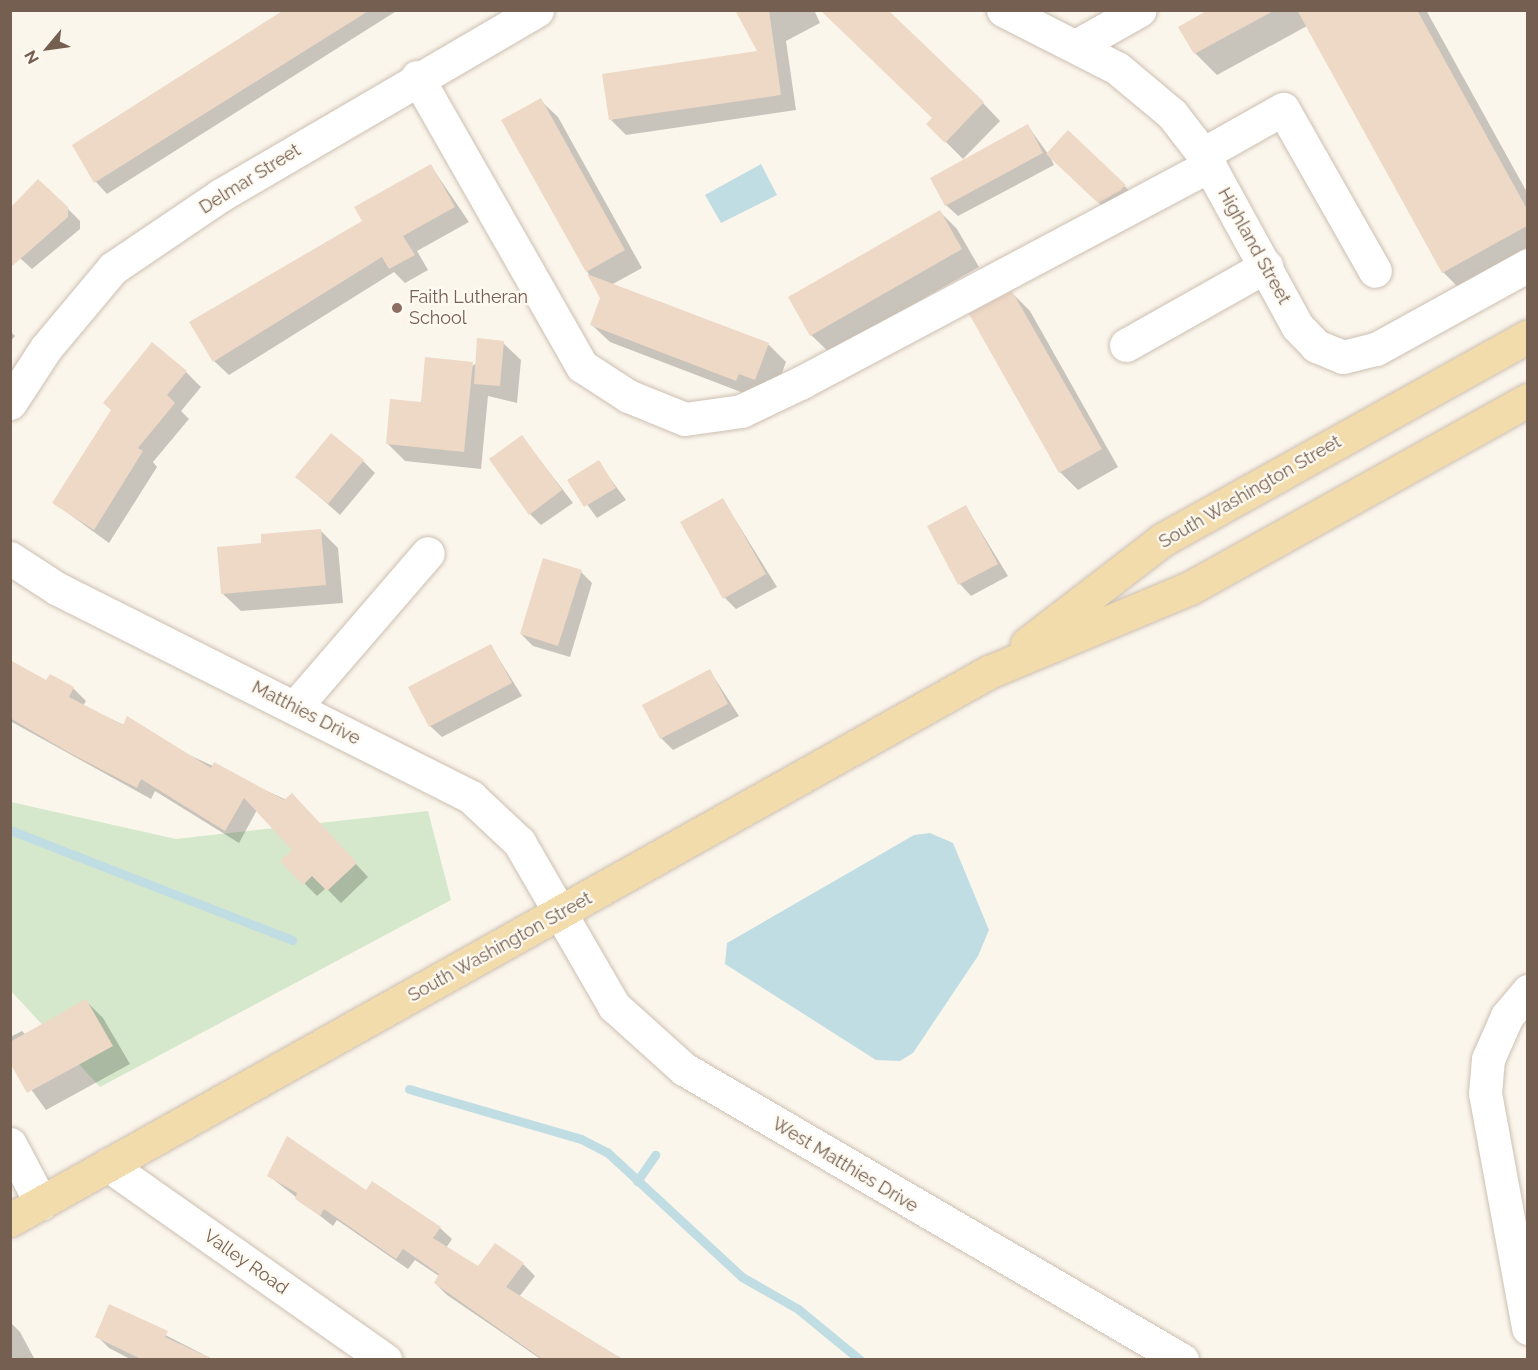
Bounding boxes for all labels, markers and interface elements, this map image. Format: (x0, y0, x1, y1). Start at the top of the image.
north arrow (18, 18, 78, 78)
text: N (21, 47, 43, 67)
street label: Delmar Street (195, 139, 305, 219)
street label: Highland Street (1213, 184, 1295, 308)
place label: Faith Lutheran School (409, 287, 528, 330)
marker: Faith Lutheran School (390, 301, 404, 315)
street label: South Washington Street (1155, 431, 1345, 553)
street label: Matthies Drive (248, 676, 364, 750)
street label: South Washington Street (404, 887, 596, 1007)
street label: West Matthies Drive (768, 1113, 922, 1217)
street label: Valley Road (199, 1225, 293, 1299)

